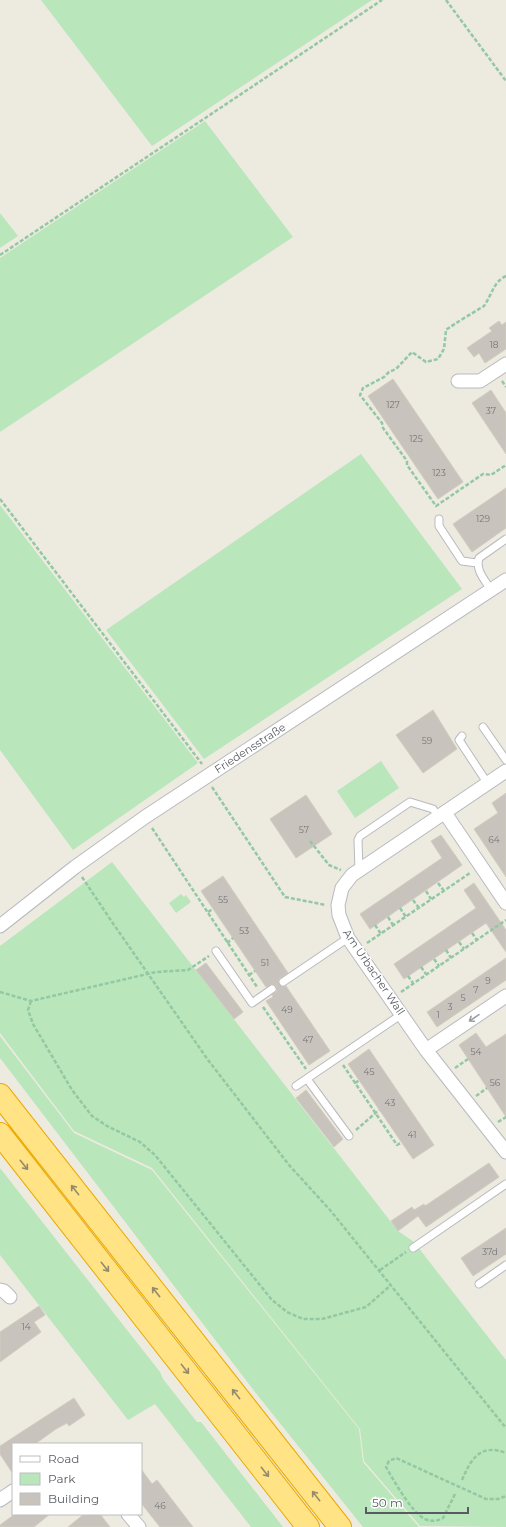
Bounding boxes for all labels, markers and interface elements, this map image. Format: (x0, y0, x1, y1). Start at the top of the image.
house number: 18 (490, 339, 499, 350)
house number: 127 (386, 399, 400, 410)
house number: 37 (486, 405, 496, 416)
house number: 125 (409, 433, 423, 444)
house number: 123 (432, 467, 446, 478)
house number: 129 (476, 513, 490, 524)
street label: Friedensstraße (212, 720, 288, 776)
house number: 59 (422, 735, 433, 746)
house number: 57 (299, 824, 309, 835)
house number: 64 (488, 834, 500, 845)
house number: 55 (218, 894, 228, 905)
house number: 53 (239, 925, 249, 936)
street label: Am Urbacher Wall (340, 926, 408, 1018)
house number: 51 (261, 957, 269, 968)
house number: 9 (485, 975, 491, 986)
house number: 7 (473, 984, 479, 995)
house number: 5 (460, 992, 466, 1003)
house number: 3 (447, 1001, 453, 1012)
house number: 49 (281, 1004, 293, 1015)
house number: 1 (436, 1009, 440, 1020)
one-way arrow (468, 1014, 479, 1022)
house number: 47 (303, 1034, 313, 1045)
house number: 54 (470, 1046, 482, 1057)
house number: 45 (363, 1066, 375, 1077)
house number: 56 (490, 1077, 501, 1088)
house number: 43 (385, 1097, 395, 1108)
house number: 41 (408, 1129, 416, 1140)
one-way arrow (20, 1159, 29, 1170)
one-way arrow (71, 1184, 79, 1195)
house number: 37d (482, 1246, 498, 1257)
one-way arrow (101, 1261, 110, 1272)
one-way arrow (151, 1286, 160, 1297)
house number: 14 (21, 1321, 31, 1332)
one-way arrow (181, 1363, 190, 1374)
one-way arrow (232, 1388, 240, 1399)
legend (12, 1443, 142, 1515)
text: Road (48, 1451, 79, 1466)
one-way arrow (261, 1466, 269, 1477)
text: Park (48, 1471, 76, 1486)
scale bar (366, 1489, 468, 1515)
text: Building (48, 1491, 99, 1506)
one-way arrow (312, 1491, 320, 1502)
text: 50 m (372, 1495, 403, 1510)
house number: 46 (154, 1500, 166, 1511)

